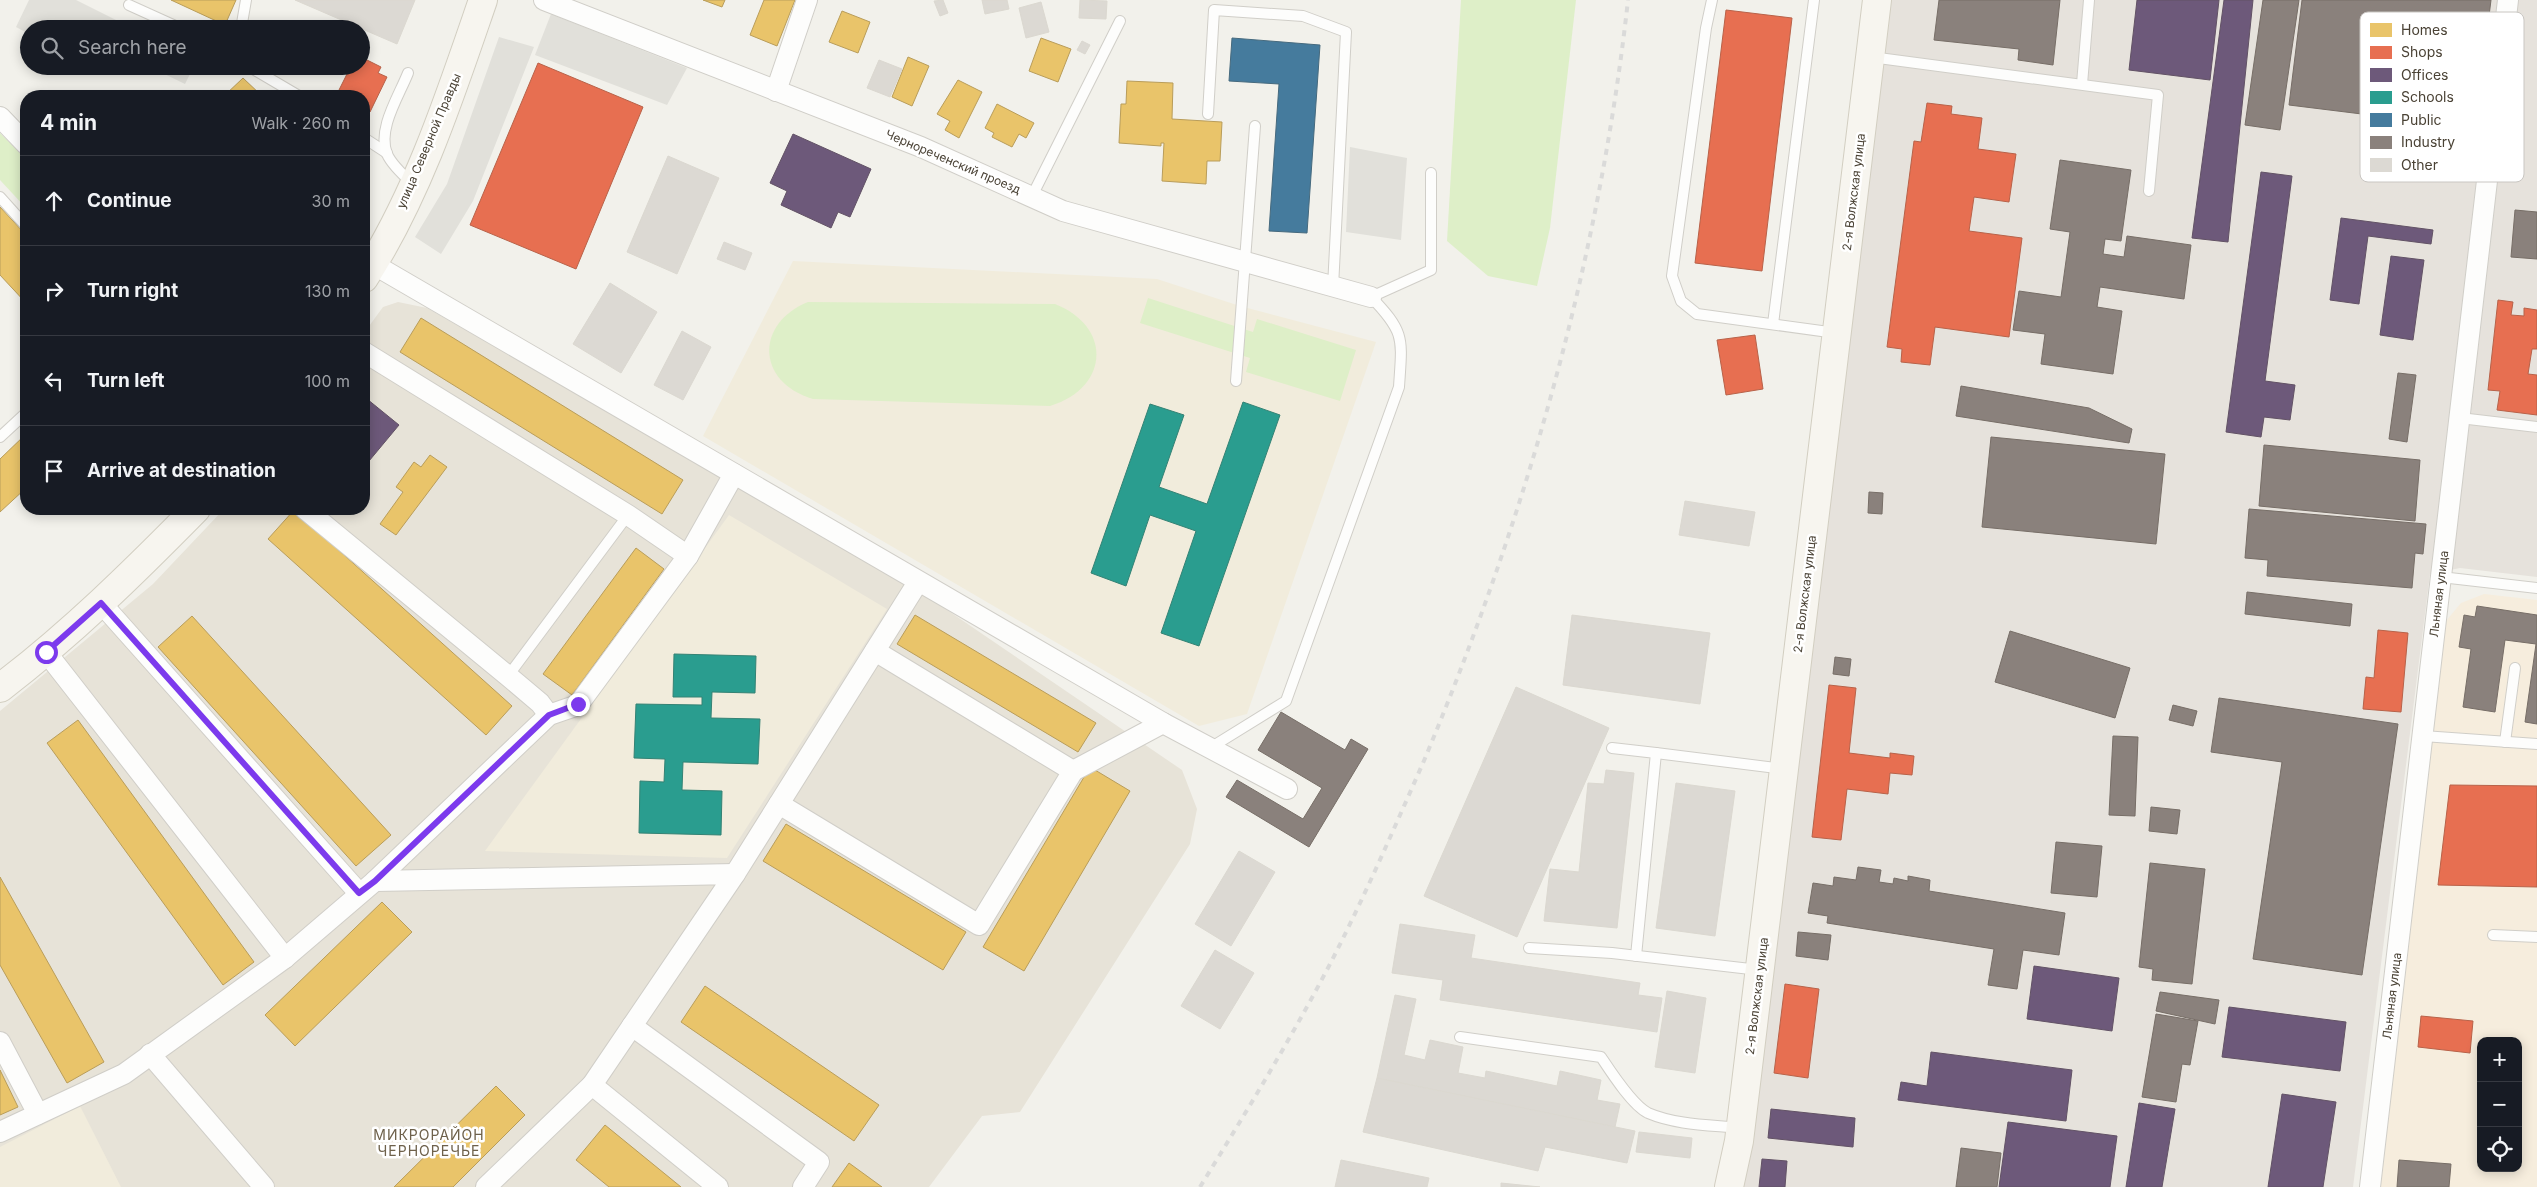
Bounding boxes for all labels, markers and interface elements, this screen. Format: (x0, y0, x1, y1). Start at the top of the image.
legend (2360, 12, 2524, 182)
search box (20, 20, 370, 75)
text: Homes (2401, 21, 2448, 38)
icon: search (38, 34, 66, 62)
text: Search here (78, 36, 187, 59)
text: Shops (2401, 43, 2443, 60)
text: Offices (2401, 66, 2448, 83)
street label: улица Северной Правды (393, 71, 464, 211)
text: Schools (2401, 88, 2454, 105)
text: 4 min (40, 110, 97, 135)
text: Public (2401, 111, 2442, 128)
text: Walk · 260 m (252, 113, 350, 133)
street label: Чернореченский проезд (883, 126, 1024, 197)
street label: 2-я Волжская улица (1839, 132, 1868, 252)
text: Industry (2401, 133, 2455, 150)
text: Other (2401, 156, 2438, 173)
icon: ahead (40, 187, 68, 215)
text: Continue (87, 189, 172, 212)
text: 30 m (312, 191, 350, 211)
icon: right (40, 277, 68, 305)
text: Turn right (87, 279, 178, 302)
text: 130 m (305, 281, 350, 301)
icon: left (40, 367, 68, 395)
text: Turn left (87, 369, 165, 392)
text: 100 m (305, 371, 350, 391)
icon: arrive (40, 457, 68, 485)
text: Arrive at destination (87, 459, 276, 482)
street label: 2-я Волжская улица (1790, 534, 1819, 654)
street label: Льняная улица (2426, 550, 2451, 638)
route start (35, 641, 58, 664)
route end (567, 693, 590, 716)
street label: 2-я Волжская улица (1742, 936, 1771, 1056)
street label: Льняная улица (2379, 952, 2404, 1040)
map controls (2477, 1037, 2522, 1172)
button: + (2477, 1037, 2522, 1082)
button: − (2477, 1082, 2522, 1127)
district label: МИКРОРАЙОН ЧЕРНОРЕЧЬЕ (373, 1125, 485, 1159)
button: locate (2477, 1127, 2522, 1172)

